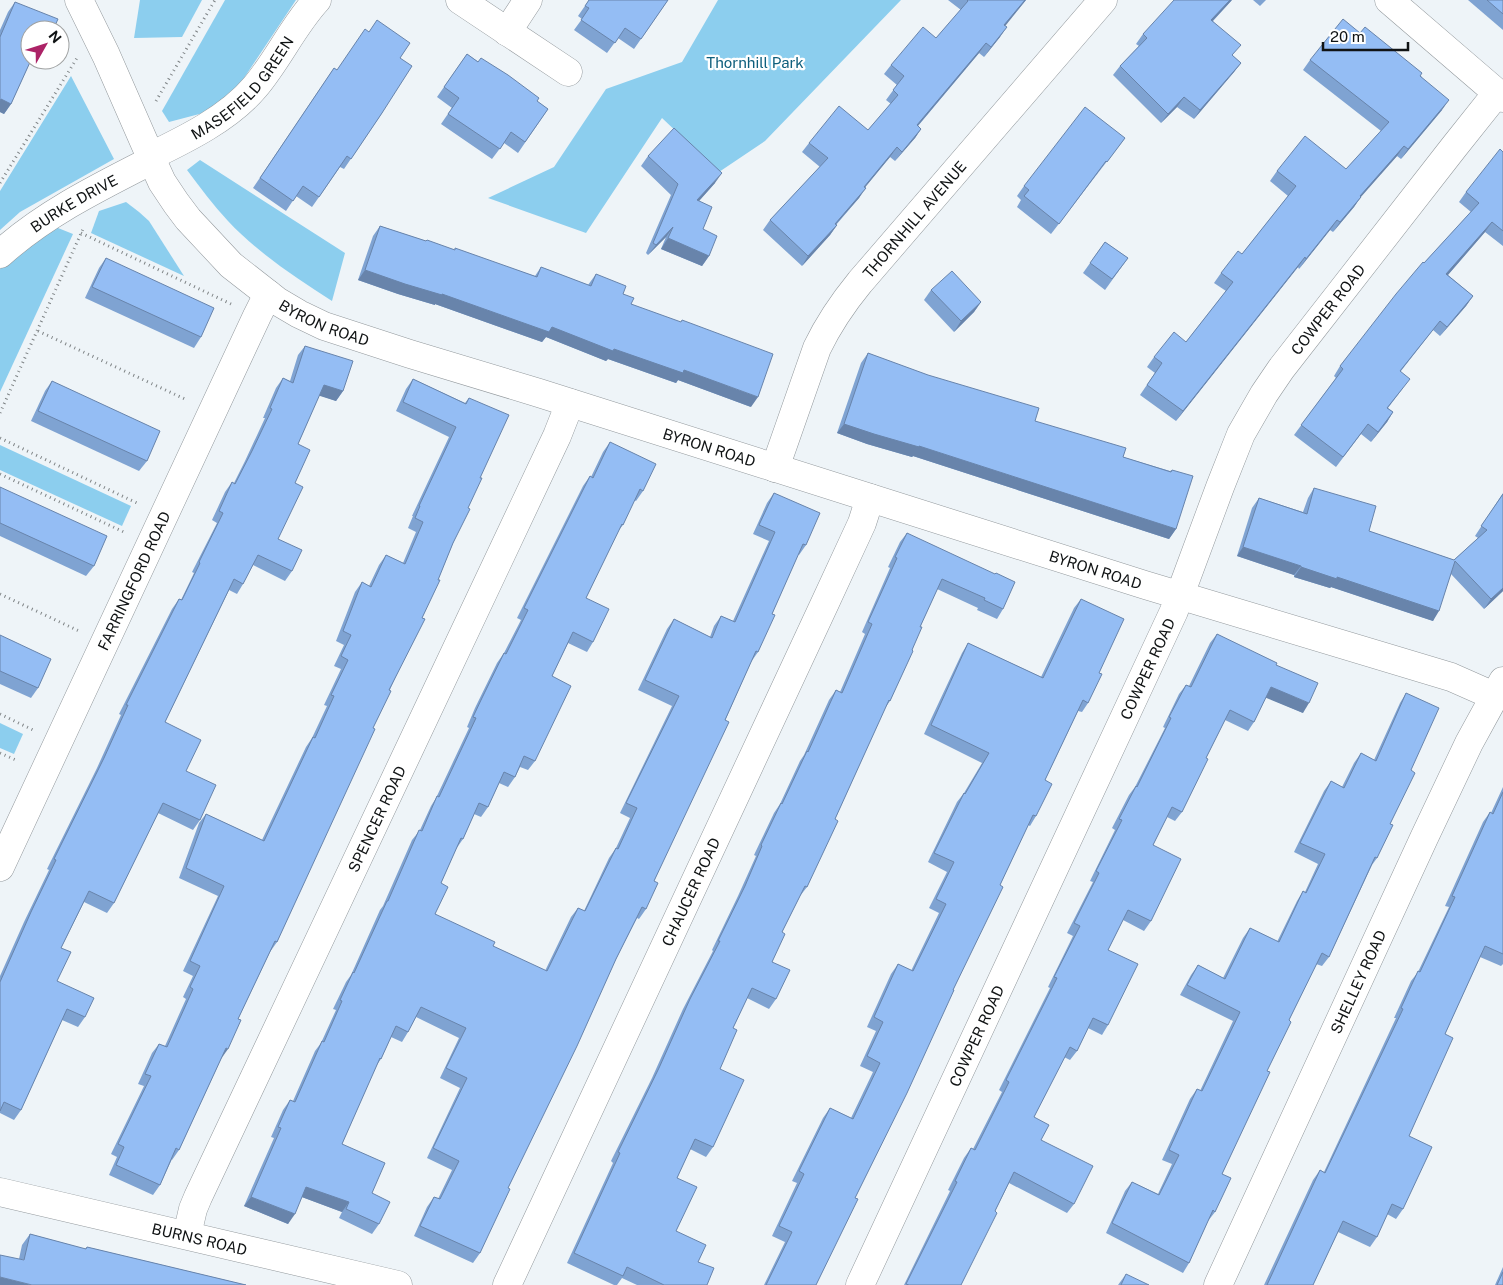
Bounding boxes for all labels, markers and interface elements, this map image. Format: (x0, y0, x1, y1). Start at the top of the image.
north arrow (20, 20, 70, 70)
scale bar (1323, 20, 1408, 52)
text: N (45, 28, 65, 46)
text: 20 m (1330, 28, 1365, 45)
street label: MASEFIELD GREEN (188, 33, 296, 143)
park label: Thornhill Park (706, 54, 804, 71)
street label: THORNHILL AVENUE (859, 157, 969, 281)
street label: BURKE DRIVE (27, 171, 120, 235)
street label: COWPER ROAD (1287, 261, 1368, 358)
street label: BYRON ROAD (276, 296, 371, 349)
street label: BYRON ROAD (661, 424, 758, 470)
street label: FARRINGFORD ROAD (94, 509, 173, 653)
street label: BYRON ROAD (1047, 547, 1144, 592)
street label: COWPER ROAD (1116, 615, 1178, 722)
street label: SPENCER ROAD (344, 763, 409, 874)
street label: CHAUCER ROAD (658, 835, 723, 949)
street label: SHELLEY ROAD (1327, 927, 1389, 1036)
street label: COWPER ROAD (945, 982, 1007, 1089)
street label: BURNS ROAD (150, 1219, 249, 1258)

